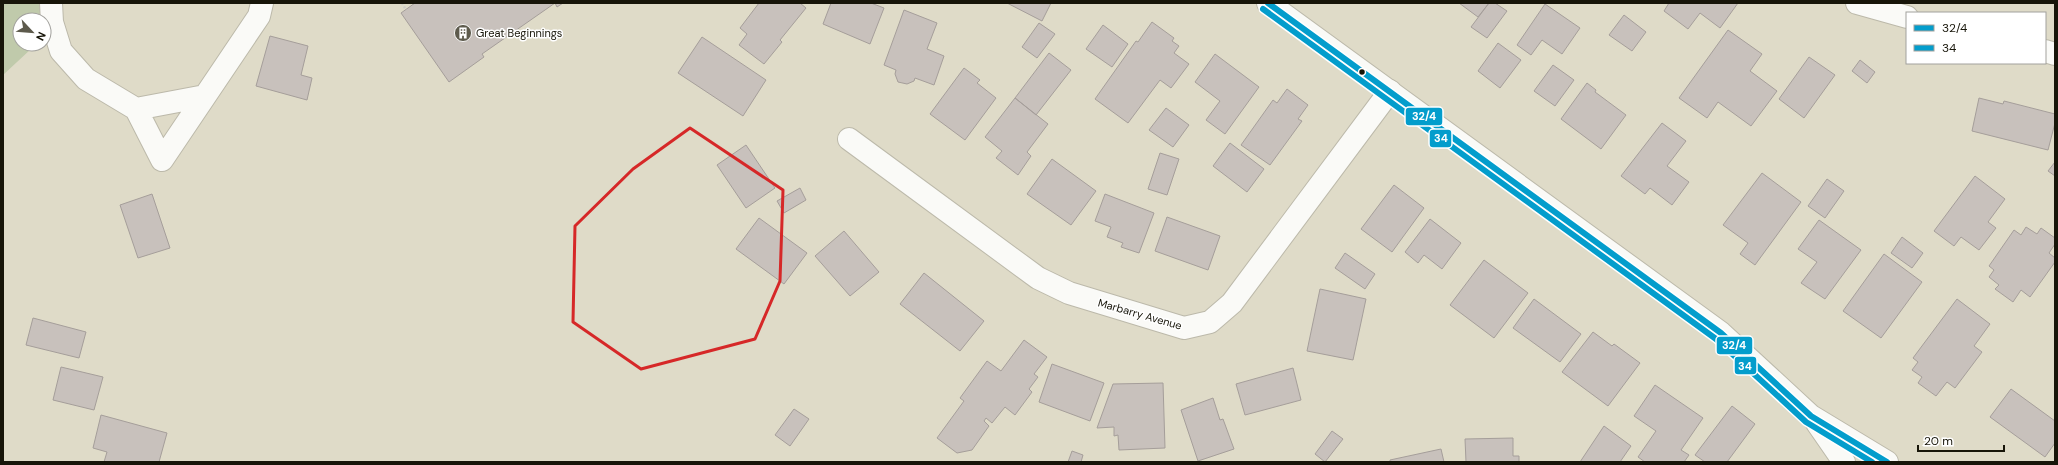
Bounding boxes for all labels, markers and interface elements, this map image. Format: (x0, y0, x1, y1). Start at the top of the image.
north arrow (12, 12, 52, 52)
legend (1906, 12, 2046, 64)
text: 32/4 (1942, 20, 1967, 36)
building icon: Great Beginnings (453, 23, 473, 43)
place label: Great Beginnings (476, 26, 562, 40)
text: N (33, 30, 49, 43)
text: 34 (1942, 40, 1956, 56)
unlabelled marker (1357, 67, 1367, 77)
line badge: 32/4 (1405, 107, 1443, 126)
text: 32/4 (1412, 109, 1436, 123)
line badge: 34 (1429, 129, 1452, 148)
text: 34 (1434, 131, 1448, 145)
street label: Marbarry Avenue (1096, 295, 1184, 333)
line badge: 32/4 (1716, 336, 1753, 355)
text: 32/4 (1722, 338, 1746, 352)
line badge: 34 (1734, 356, 1757, 375)
text: 34 (1738, 359, 1752, 373)
scale bar (1918, 427, 2004, 453)
text: 20 m (1924, 433, 1953, 449)

